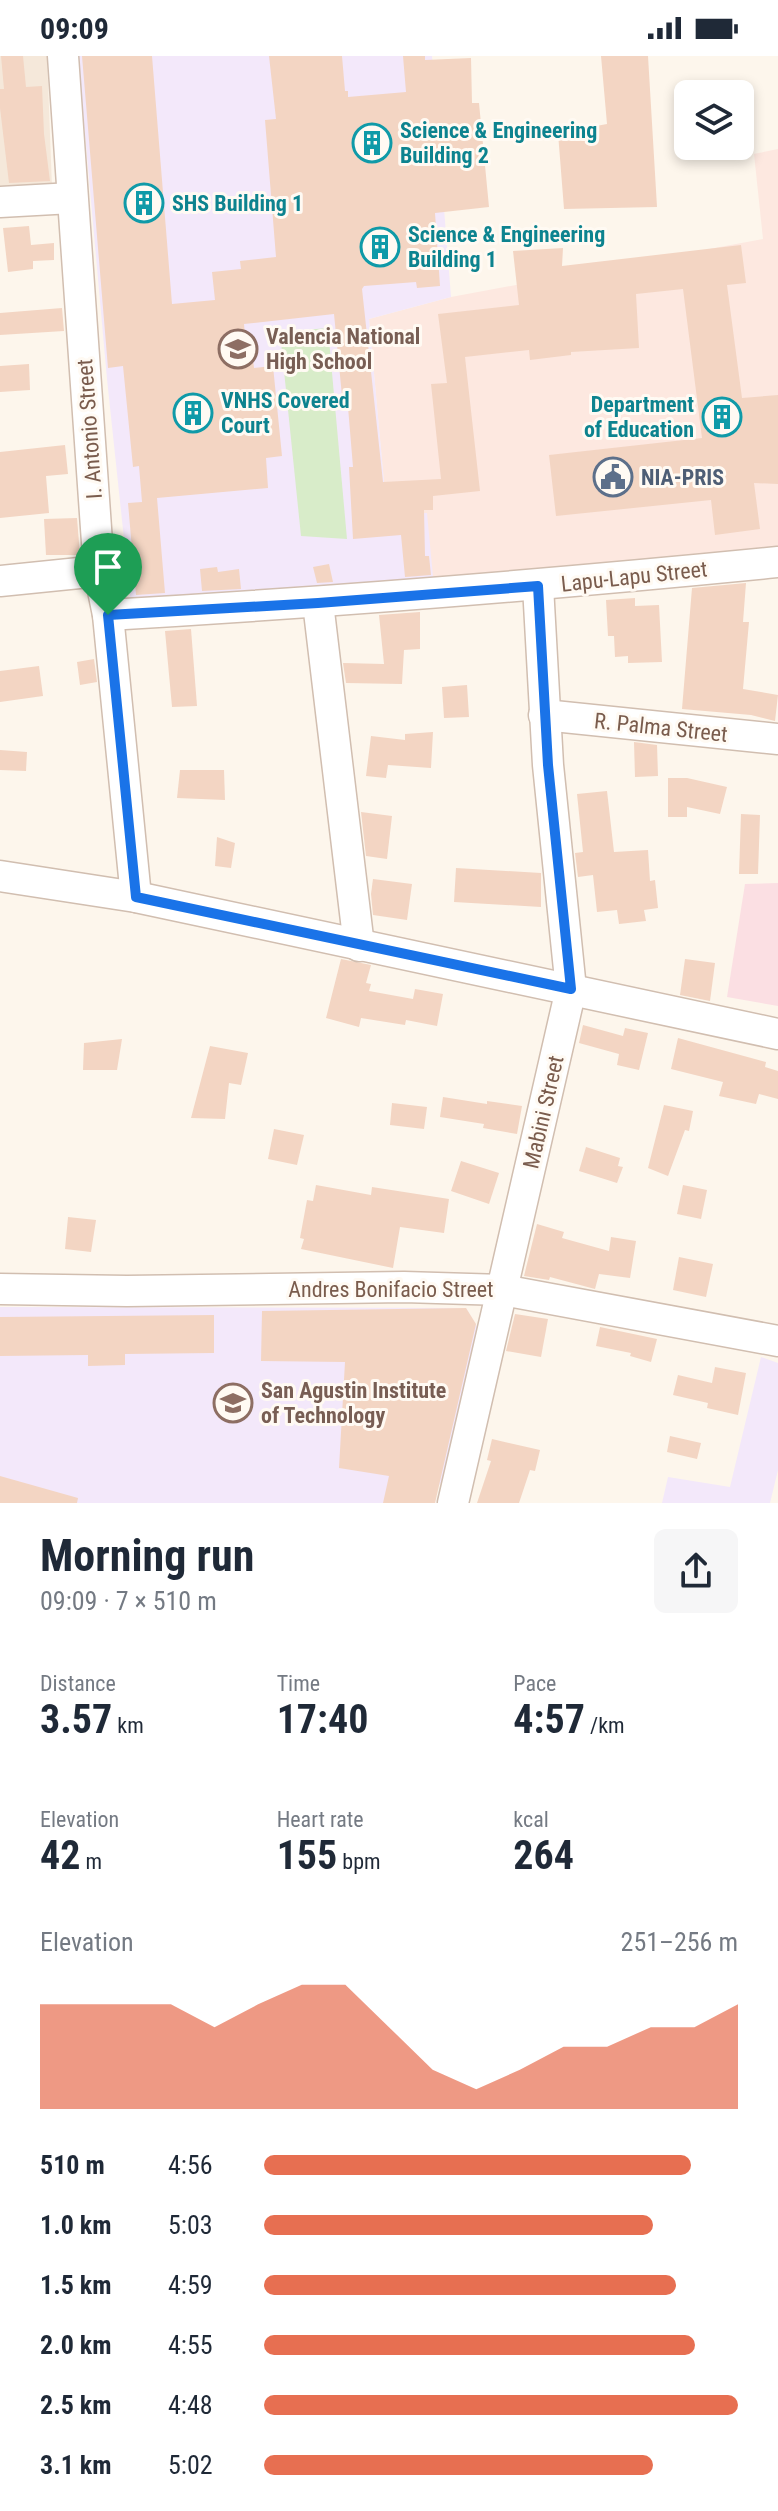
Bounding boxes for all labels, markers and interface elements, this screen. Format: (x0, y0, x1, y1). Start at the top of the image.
text: 09:09 (40, 11, 109, 46)
map controls (674, 80, 754, 160)
button: layers (674, 80, 754, 160)
place label: Science & Engineering Building 2 (400, 118, 597, 168)
building icon: Science & Engineering Building 2 (351, 122, 393, 164)
building icon: SHS Building 1 (123, 182, 165, 224)
place label: SHS Building 1 (172, 191, 303, 216)
place label: Science & Engineering Building 1 (408, 222, 605, 272)
building icon: Science & Engineering Building 1 (359, 226, 401, 268)
place label: Valencia National High School (266, 324, 420, 374)
school or university icon: Valencia National High School (217, 328, 259, 370)
street label: I. Antonio Street (72, 358, 107, 500)
place label: VNHS Covered Court (221, 388, 350, 438)
building icon: VNHS Covered Court (172, 392, 214, 434)
place label: Department of Education (584, 392, 694, 442)
building icon: Department of Education (701, 396, 743, 438)
public building icon: NIA-PRIS (592, 456, 634, 498)
place label: NIA-PRIS (641, 465, 724, 490)
pin (74, 533, 142, 615)
icon: arrive (86, 545, 130, 589)
street label: Lapu-Lapu Street (560, 556, 708, 597)
street label: R. Palma Street (593, 708, 729, 747)
street label: Mabini Street (518, 1053, 569, 1171)
street label: Andres Bonifacio Street (288, 1277, 494, 1302)
place label: San Agustin Institute of Technology (261, 1378, 446, 1428)
school or university icon: San Agustin Institute of Technology (212, 1382, 254, 1424)
button: share (654, 1529, 738, 1613)
text: Morning run (40, 1530, 254, 1582)
text: 09:09 · 7 × 510 m (40, 1586, 217, 1616)
text: Distance (40, 1671, 116, 1696)
text: Time (277, 1671, 320, 1696)
text: Pace (513, 1671, 556, 1696)
text: 3.57 (40, 1696, 112, 1743)
text: 17:40 (277, 1696, 368, 1743)
text: 4:57 (513, 1696, 585, 1743)
text: km (112, 1713, 144, 1738)
text: /km (585, 1713, 625, 1738)
text: Elevation (40, 1807, 119, 1832)
text: Heart rate (277, 1807, 364, 1832)
text: kcal (513, 1807, 549, 1832)
text: 42 (40, 1832, 80, 1879)
text: 155 (277, 1832, 337, 1879)
text: 264 (513, 1832, 574, 1879)
text: m (80, 1849, 102, 1874)
text: bpm (337, 1849, 381, 1874)
text: Elevation (40, 1927, 134, 1957)
text: 251–256 m (621, 1927, 738, 1957)
text: 510 m (40, 2150, 105, 2180)
text: 4:56 (168, 2150, 213, 2180)
text: 1.0 km (40, 2210, 112, 2240)
text: 5:03 (168, 2210, 213, 2240)
text: 1.5 km (40, 2270, 112, 2300)
text: 4:59 (168, 2270, 213, 2300)
text: 2.0 km (40, 2330, 112, 2360)
text: 4:55 (168, 2330, 213, 2360)
text: 2.5 km (40, 2390, 112, 2420)
text: 4:48 (168, 2390, 213, 2420)
text: 3.1 km (40, 2450, 112, 2480)
text: 5:02 (168, 2450, 213, 2480)

